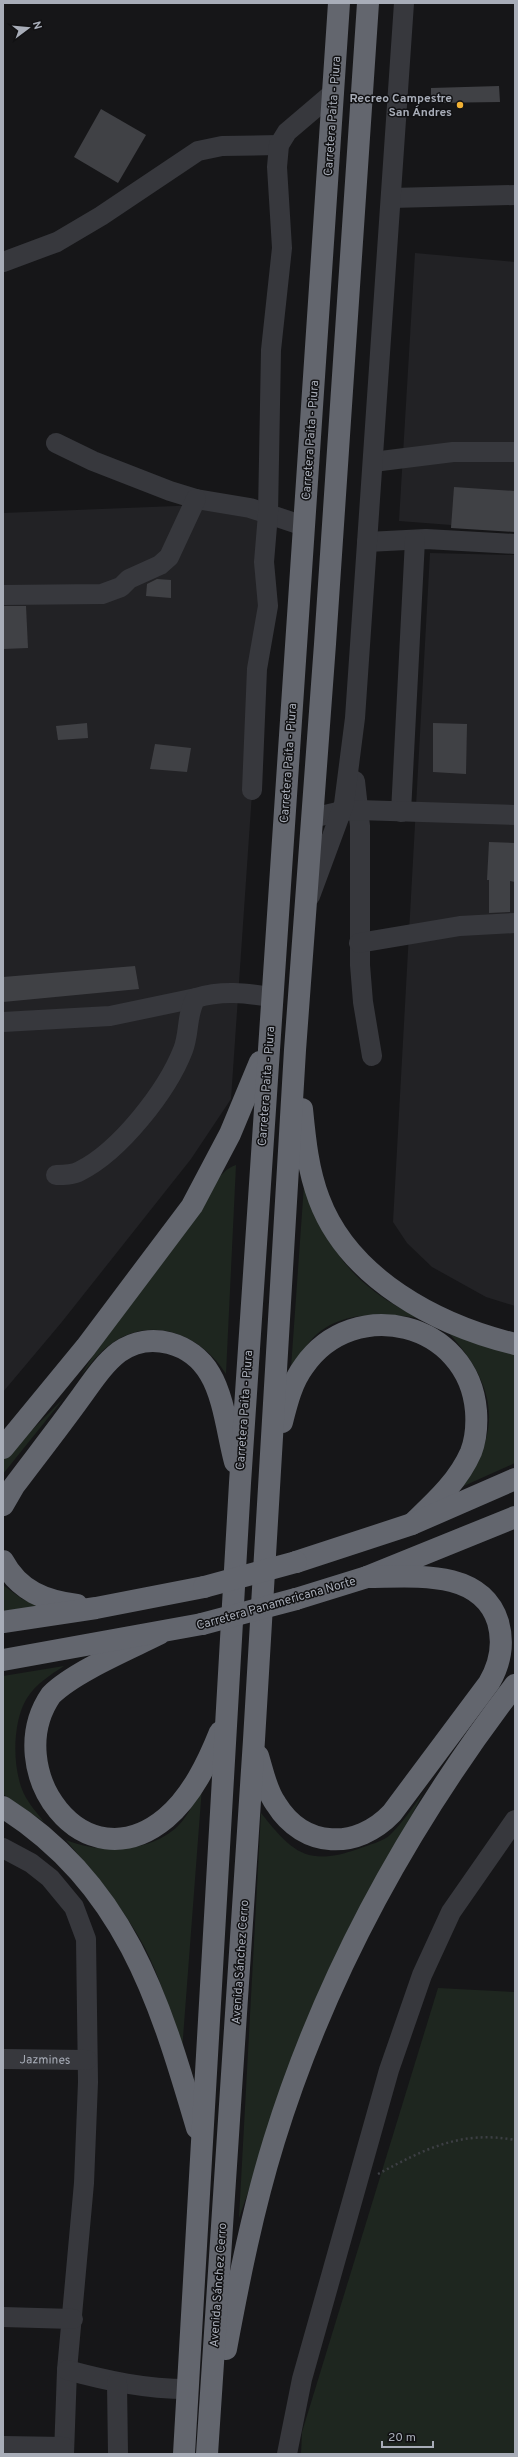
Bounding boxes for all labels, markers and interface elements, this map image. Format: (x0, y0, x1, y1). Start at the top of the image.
north arrow (8, 8, 48, 48)
text: N (29, 20, 44, 31)
street label: Carretera Paita - Piura (321, 56, 345, 177)
place label: Recreo Campestre San Ándres (349, 91, 452, 121)
marker: Recreo Campestre San Ándres (455, 100, 465, 110)
street label: Carretera Paita - Piura (299, 380, 323, 501)
street label: Carretera Paita - Piura (277, 703, 301, 824)
street label: Carretera Paita - Piura (255, 1026, 279, 1147)
street label: Carretera Paita - Piura (233, 1350, 257, 1471)
street label: Carretera Panamericana Norte (195, 1574, 358, 1634)
street label: Avenida Sánchez Cerro (229, 1899, 253, 2025)
street label: Jazmines (19, 2052, 71, 2069)
street label: Avenida Sánchez Cerro (207, 2222, 231, 2348)
scale bar (382, 2423, 433, 2449)
text: 20 m (388, 2430, 416, 2446)

